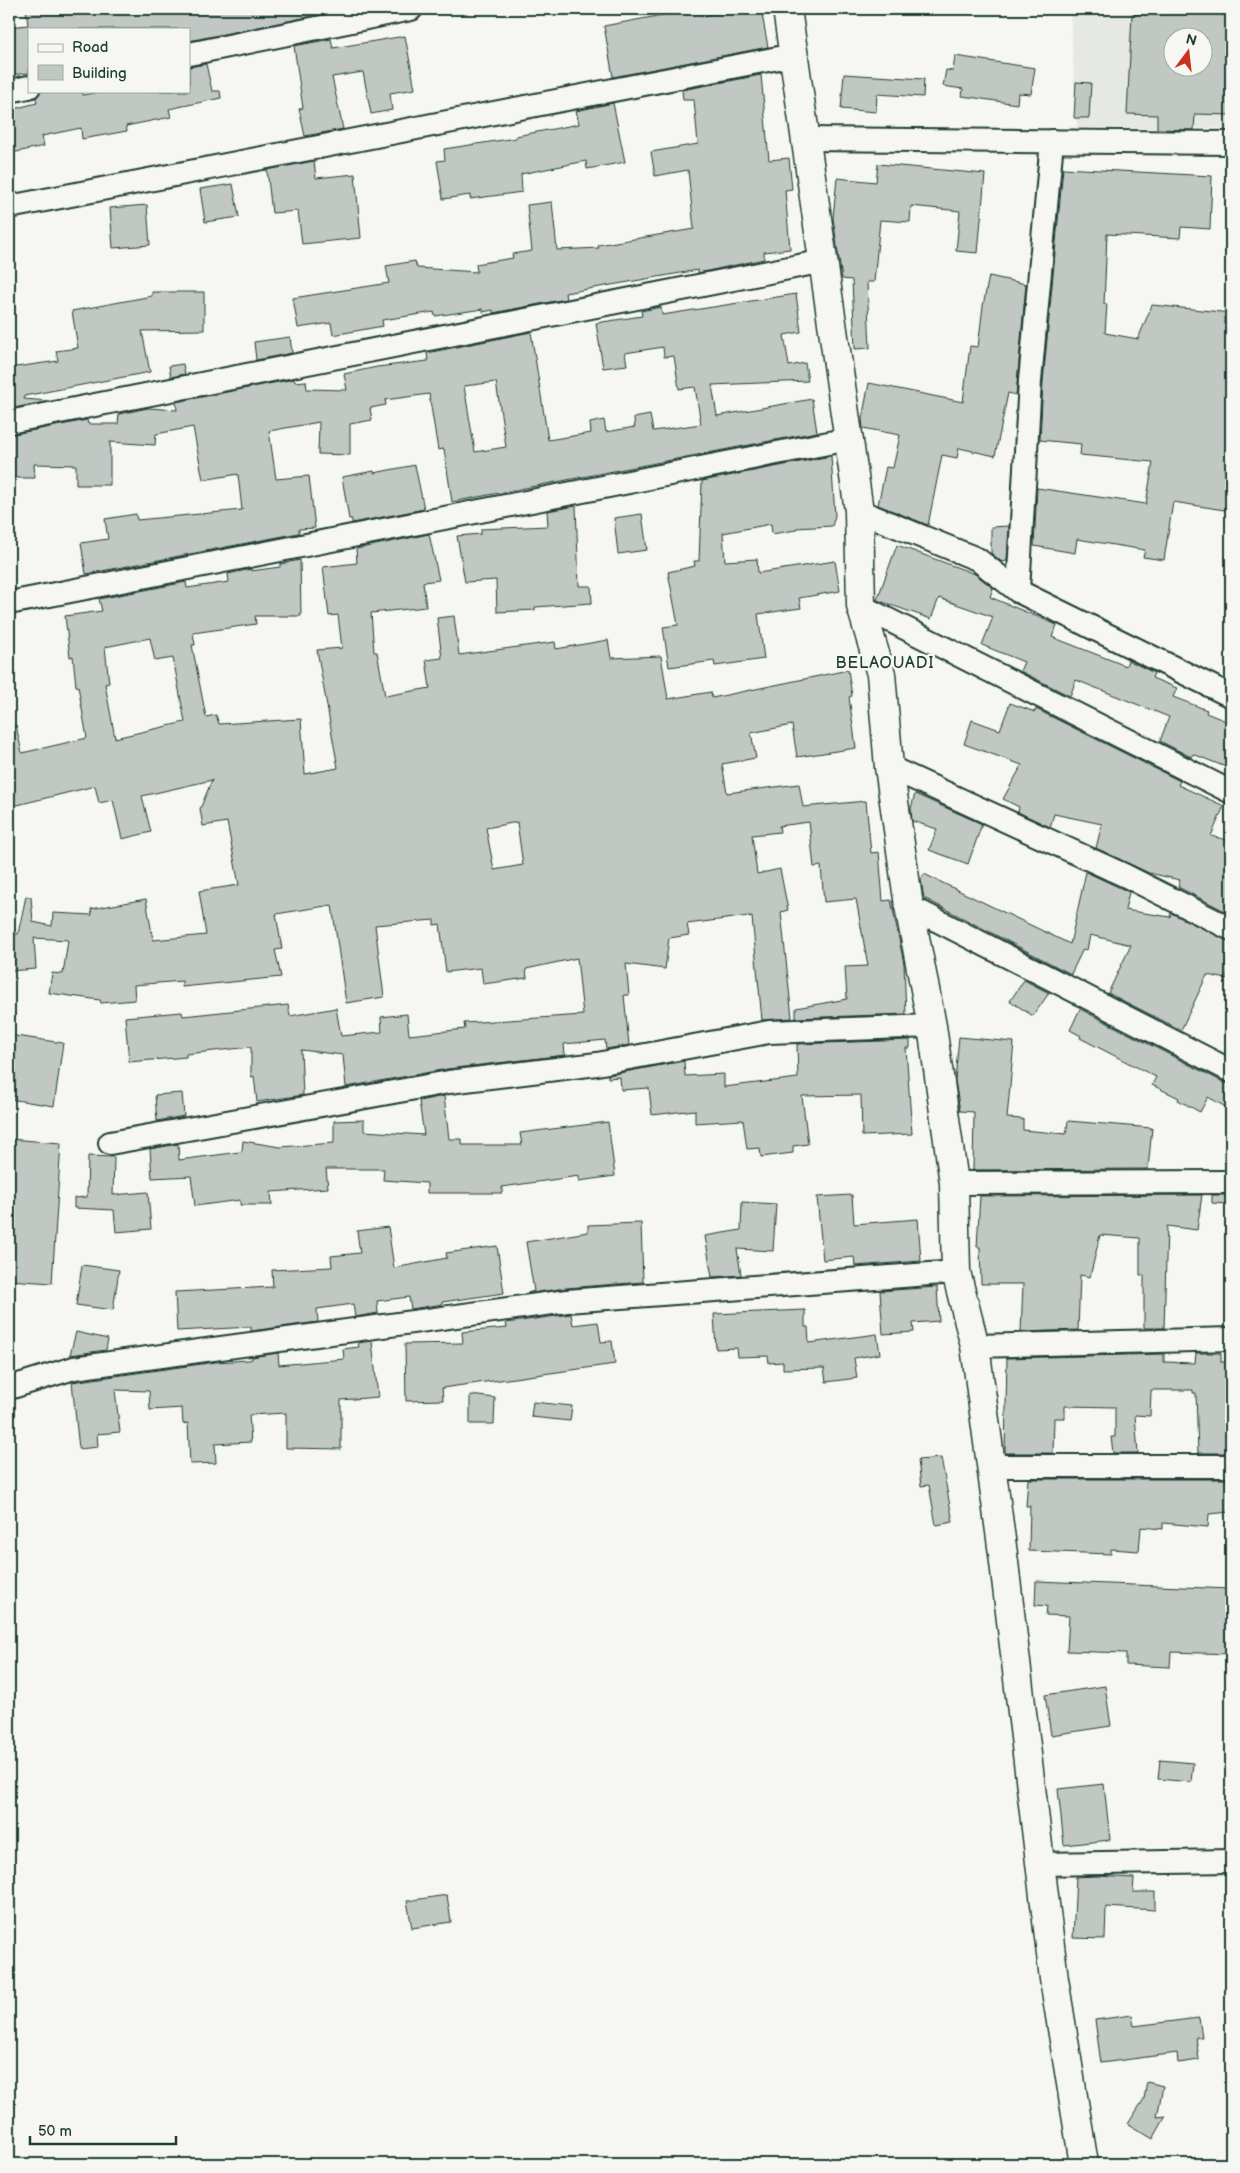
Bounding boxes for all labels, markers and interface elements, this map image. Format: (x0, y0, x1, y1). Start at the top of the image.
legend (28, 28, 190, 92)
north arrow (1162, 28, 1212, 78)
text: N (1184, 30, 1199, 49)
text: Road (72, 38, 108, 57)
text: Building (72, 64, 127, 83)
district label: BELAOUADI (836, 654, 934, 673)
scale bar (30, 2113, 176, 2145)
text: 50 m (38, 2122, 72, 2141)

